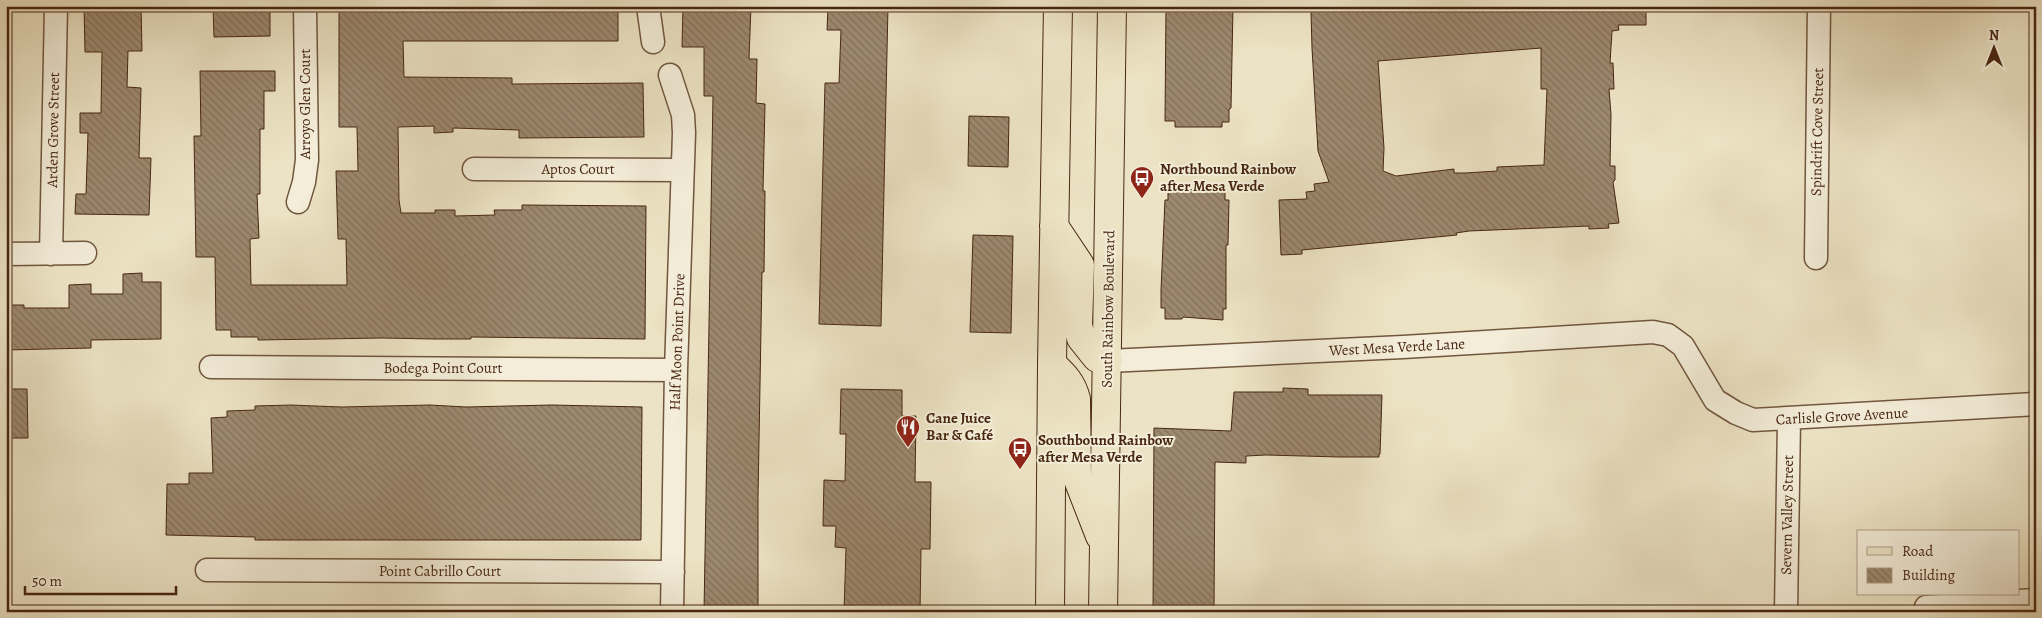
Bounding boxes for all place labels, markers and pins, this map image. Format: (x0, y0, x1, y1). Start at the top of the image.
place label: Northbound Rainbow after Mesa Verde (1160, 159, 1297, 196)
bus stop icon: Northbound Rainbow after Mesa Verde (1129, 165, 1155, 199)
place label: Cane Juice Bar & Café (926, 408, 993, 445)
restaurant icon: Cane Juice Bar & Café (895, 414, 921, 448)
place label: Southbound Rainbow after Mesa Verde (1038, 430, 1174, 467)
bus stop icon: Southbound Rainbow after Mesa Verde (1007, 436, 1033, 470)

